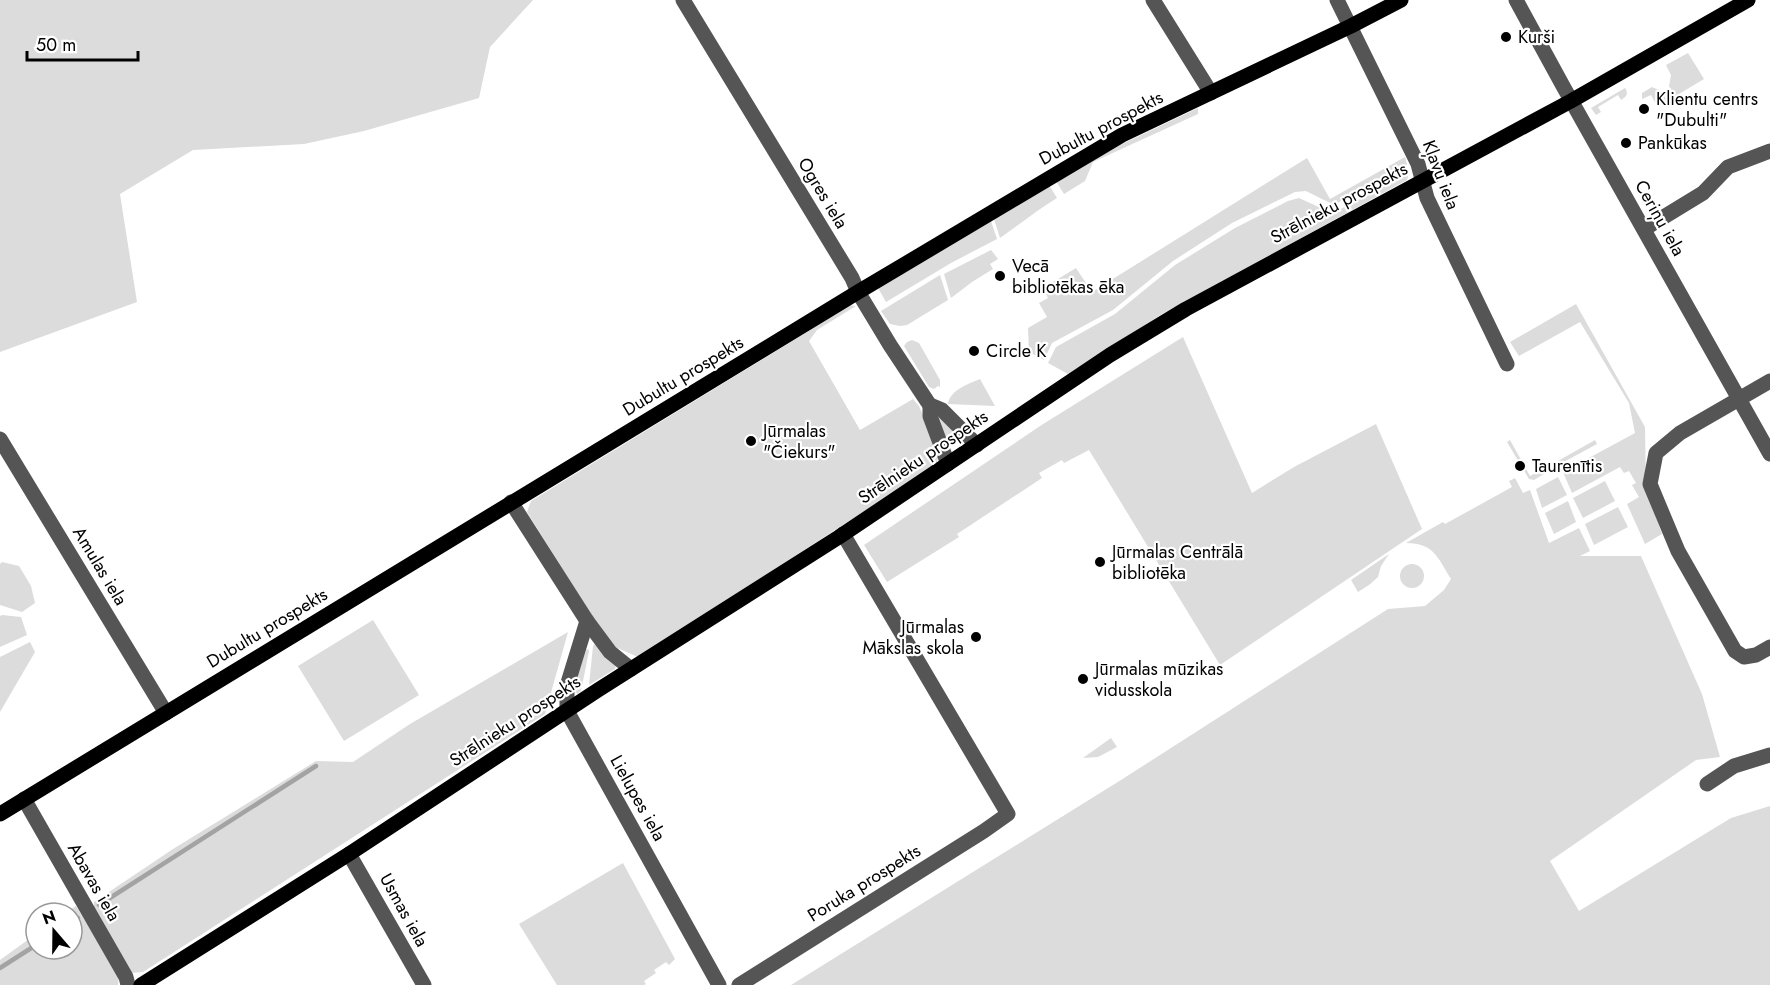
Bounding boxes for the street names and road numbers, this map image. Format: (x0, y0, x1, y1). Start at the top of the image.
street label: Dubultu prospekts (1034, 84, 1168, 172)
street label: Kļavu iela (1416, 137, 1466, 213)
street label: Ogres iela (791, 152, 855, 234)
street label: Strēlnieku prospekts (1266, 156, 1412, 250)
street label: Ceriņu iela (1628, 175, 1692, 261)
street label: Dubultu prospekts (618, 330, 748, 422)
street label: Strēlnieku prospekts (853, 404, 993, 510)
street label: Amulas iela (66, 522, 134, 610)
street label: Dubultu prospekts (202, 582, 332, 674)
street label: Strēlnieku prospekts (444, 669, 586, 773)
street label: Lielupes iela (604, 750, 672, 846)
street label: Abavas iela (61, 838, 127, 926)
street label: Poruka prospekts (802, 838, 926, 928)
street label: Usmas iela (373, 868, 435, 952)

